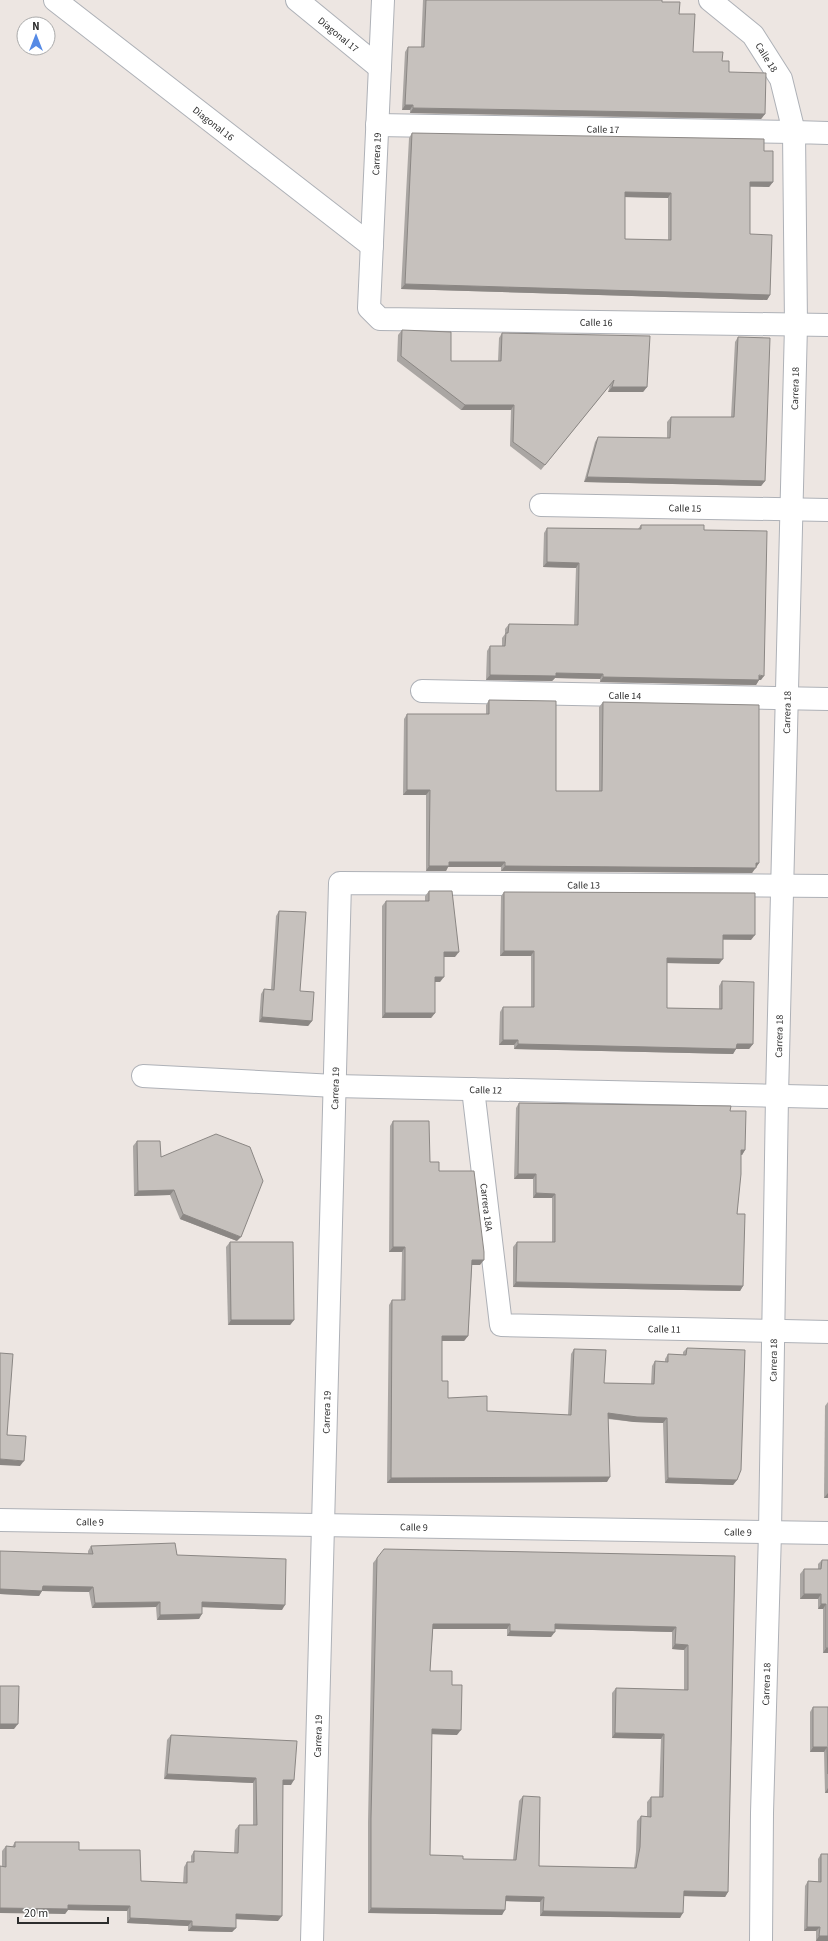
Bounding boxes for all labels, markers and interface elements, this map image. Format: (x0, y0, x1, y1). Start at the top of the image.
street label: Diagonal 17 (315, 14, 362, 56)
north arrow (16, 16, 56, 56)
text: N (32, 19, 40, 34)
street label: Calle 18 (752, 40, 781, 75)
street label: Diagonal 16 (190, 103, 237, 145)
street label: Calle 17 (586, 123, 619, 137)
street label: Carrera 19 (369, 132, 385, 176)
street label: Calle 16 (580, 316, 613, 330)
street label: Carrera 18 (788, 367, 803, 410)
street label: Calle 15 (668, 501, 702, 516)
street label: Calle 14 (608, 689, 642, 703)
street label: Carrera 18 (780, 691, 795, 734)
street label: Calle 13 (567, 878, 600, 893)
street label: Carrera 18 (772, 1015, 787, 1058)
street label: Carrera 19 (328, 1067, 343, 1110)
street label: Calle 12 (469, 1083, 502, 1098)
street label: Carrera 18A (476, 1182, 496, 1233)
street label: Calle 11 (648, 1322, 681, 1337)
street label: Carrera 18 (766, 1339, 781, 1382)
street label: Carrera 19 (319, 1391, 335, 1434)
street label: Calle 9 (76, 1515, 104, 1530)
street label: Calle 9 (400, 1520, 428, 1535)
street label: Calle 9 (724, 1525, 752, 1540)
street label: Carrera 18 (759, 1662, 774, 1706)
street label: Carrera 19 (311, 1714, 326, 1758)
scale bar (18, 1899, 108, 1925)
text: 20 m (24, 1905, 48, 1922)

